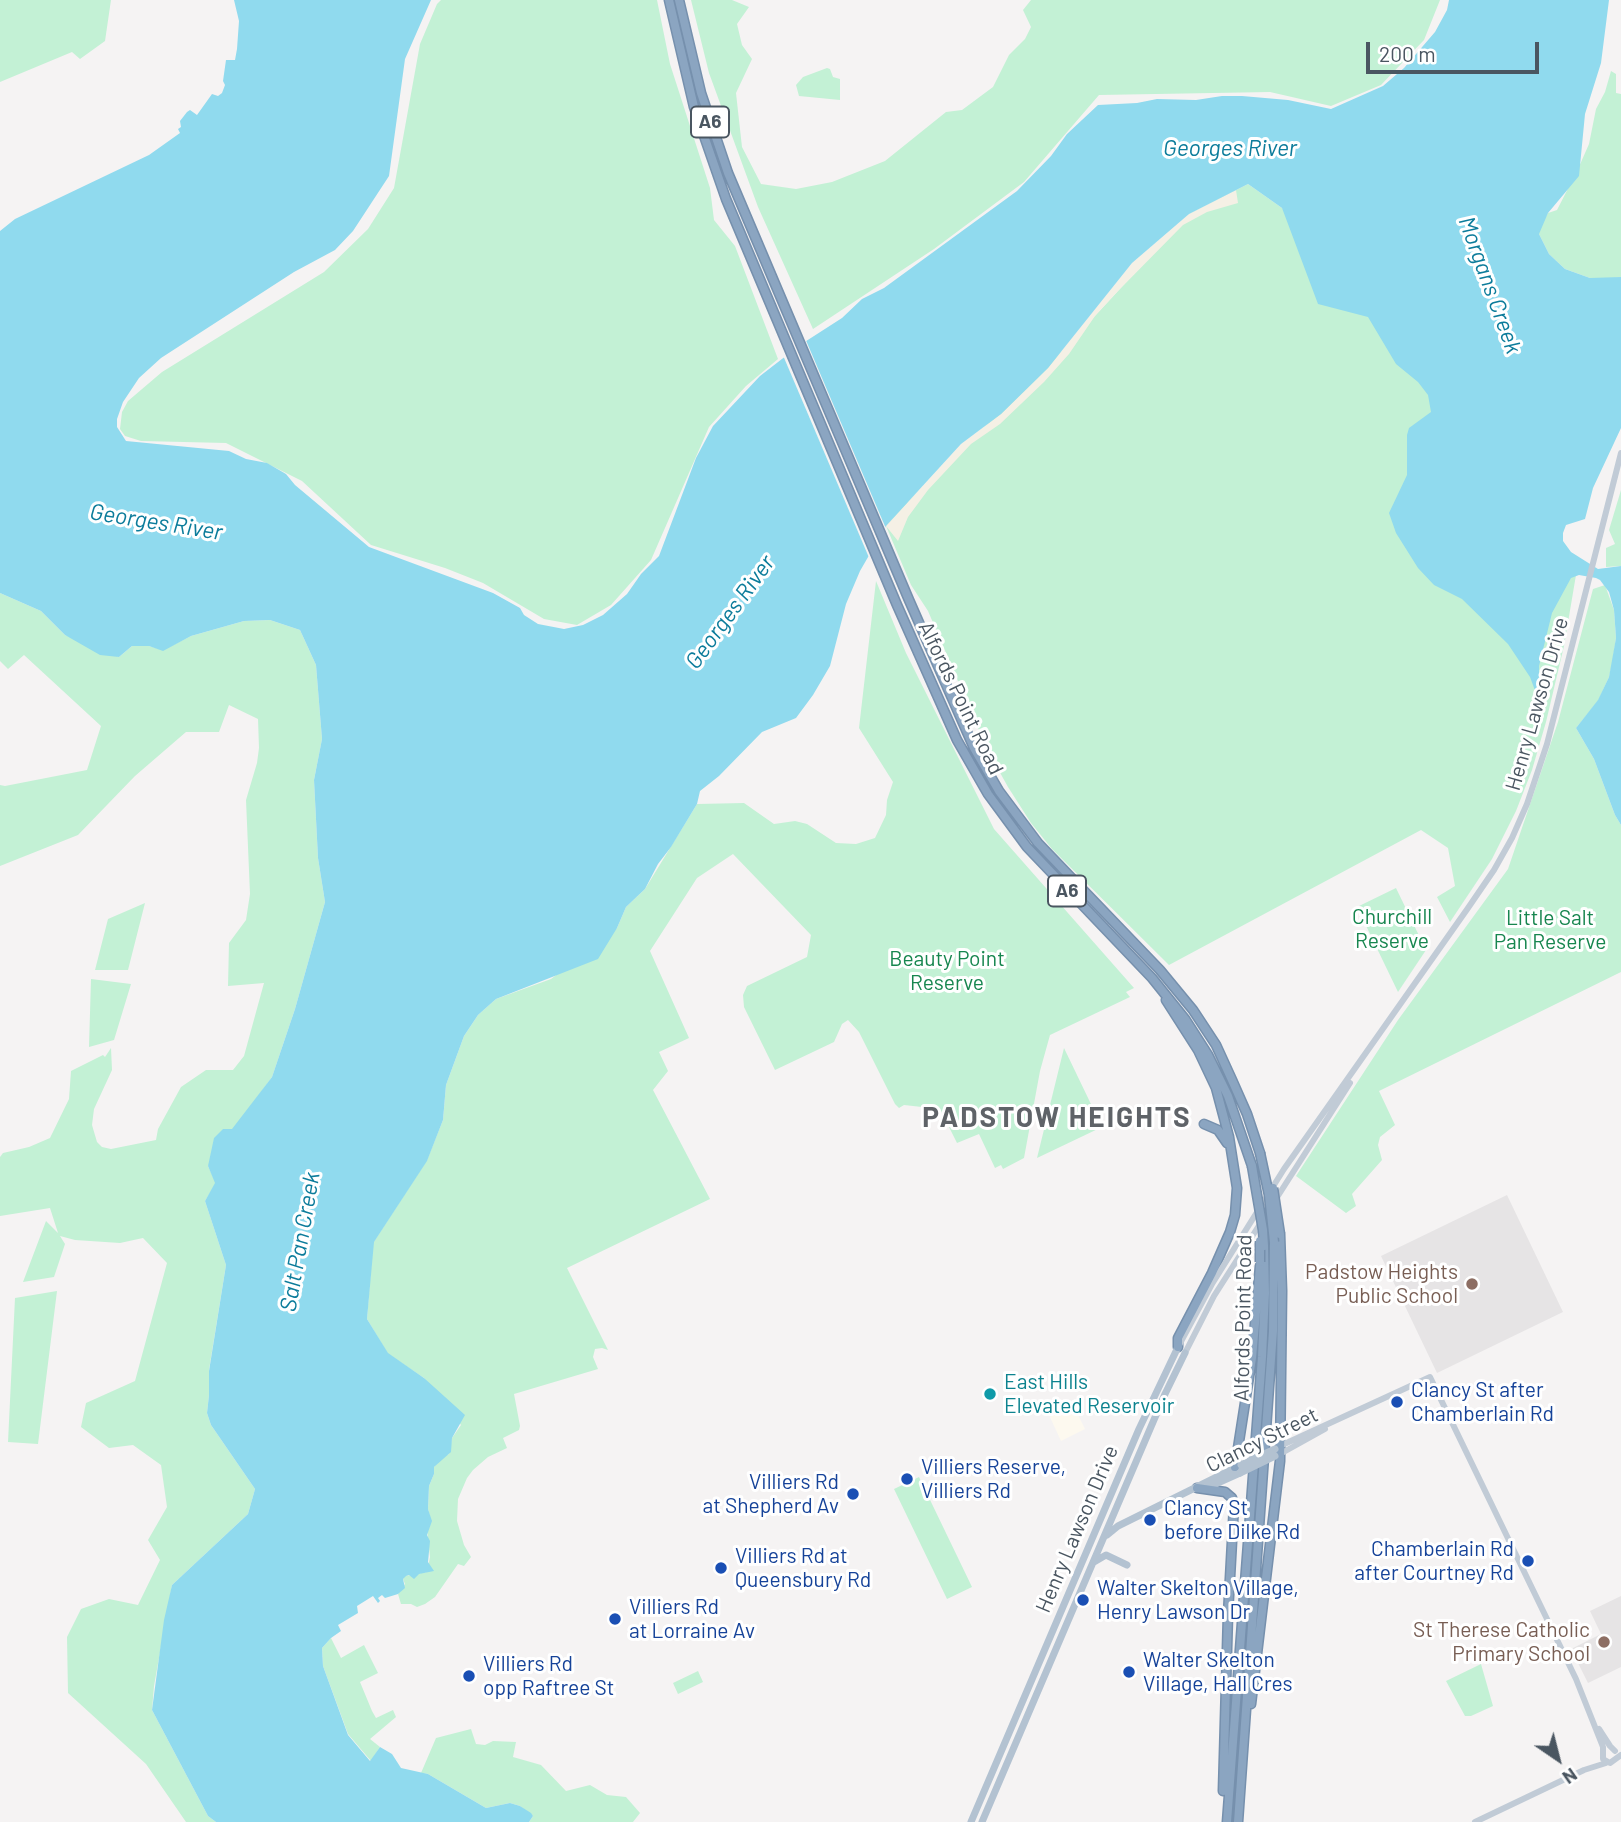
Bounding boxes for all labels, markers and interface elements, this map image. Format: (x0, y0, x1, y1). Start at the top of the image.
scale bar (1369, 28, 1542, 72)
text: 200 m (1379, 41, 1436, 66)
road number: A6 (691, 106, 729, 138)
water label: Georges River (1163, 134, 1297, 162)
water label: Morgans Creek (1452, 213, 1528, 357)
water label: Georges River (88, 498, 224, 546)
water label: Georges River (679, 550, 781, 674)
street label: Henry Lawson Drive (1500, 614, 1574, 794)
street label: Alfords Point Road (913, 617, 1009, 779)
road number: A6 (1048, 876, 1086, 906)
park label: Churchill Reserve (1352, 904, 1432, 954)
park label: Little Salt Pan Reserve (1494, 905, 1606, 955)
park label: Beauty Point Reserve (889, 946, 1005, 996)
district label: PADSTOW HEIGHTS (924, 1101, 1190, 1135)
water label: Salt Pan Creek (274, 1170, 326, 1314)
street label: Alfords Point Road (1229, 1234, 1257, 1402)
place label: Padstow Heights Public School (1305, 1259, 1458, 1309)
marker: Padstow Heights Public School (1464, 1276, 1480, 1292)
place label: East Hills Elevated Reservoir (1004, 1369, 1174, 1419)
place label: Clancy St after Chamberlain Rd (1411, 1377, 1554, 1427)
marker: East Hills Elevated Reservoir (982, 1386, 998, 1402)
marker: Clancy St after Chamberlain Rd (1389, 1394, 1405, 1410)
street label: Clancy Street (1202, 1402, 1322, 1478)
street label: Henry Lawson Drive (1030, 1442, 1124, 1616)
place label: Villiers Reserve, Villiers Rd (921, 1454, 1066, 1504)
place label: Villiers Rd at Shepherd Av (703, 1469, 839, 1519)
marker: Villiers Reserve, Villiers Rd (899, 1471, 915, 1487)
marker: Villiers Rd at Shepherd Av (845, 1486, 861, 1502)
place label: Clancy St before Dilke Rd (1164, 1495, 1300, 1545)
marker: Clancy St before Dilke Rd (1142, 1512, 1158, 1528)
place label: Chamberlain Rd after Courtney Rd (1354, 1536, 1514, 1586)
place label: Villiers Rd at Queensbury Rd (735, 1543, 871, 1593)
marker: Chamberlain Rd after Courtney Rd (1520, 1553, 1536, 1569)
marker: Villiers Rd at Queensbury Rd (713, 1560, 729, 1576)
place label: Walter Skelton Village, Henry Lawson Dr (1097, 1575, 1299, 1625)
marker: Walter Skelton Village, Henry Lawson Dr (1075, 1592, 1091, 1608)
place label: Villiers Rd at Lorraine Av (629, 1594, 755, 1644)
marker: Villiers Rd at Lorraine Av (607, 1611, 623, 1627)
place label: St Therese Catholic Primary School (1413, 1617, 1590, 1667)
marker: St Therese Catholic Primary School (1596, 1634, 1612, 1650)
place label: Walter Skelton Village, Hall Cres (1143, 1647, 1293, 1697)
place label: Villiers Rd opp Raftree St (483, 1651, 614, 1701)
marker: Walter Skelton Village, Hall Cres (1121, 1664, 1137, 1680)
marker: Villiers Rd opp Raftree St (461, 1668, 477, 1684)
north arrow (1523, 1724, 1593, 1794)
text: N (1559, 1764, 1582, 1790)

